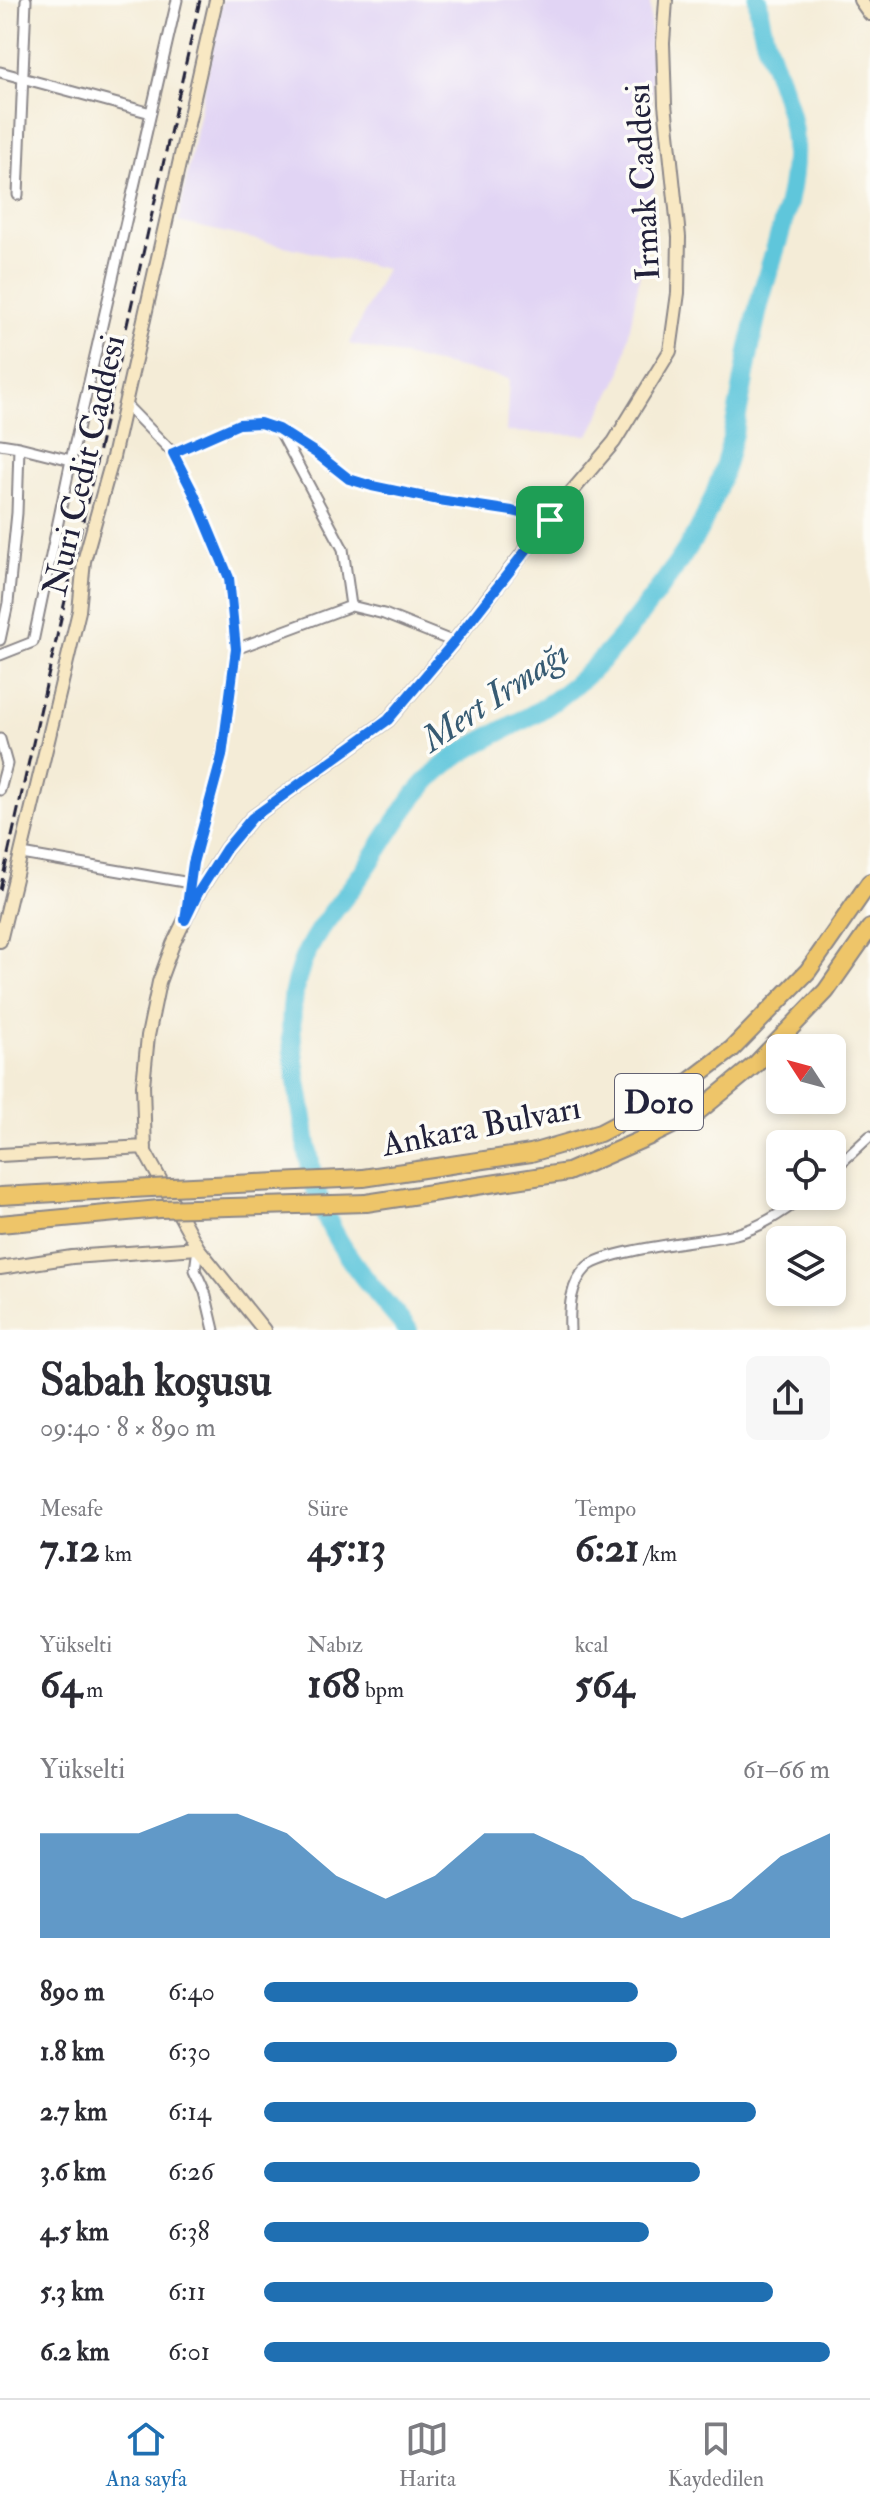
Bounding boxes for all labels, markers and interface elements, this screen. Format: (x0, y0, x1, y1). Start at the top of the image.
street label: Irmak Caddesi (617, 82, 670, 282)
street label: Nuri Cedit Caddesi (34, 331, 135, 600)
pin (516, 486, 584, 554)
icon: arrive (528, 498, 572, 542)
water label: Mert Irmağı (411, 630, 577, 763)
north arrow (766, 1034, 846, 1114)
map controls (766, 1034, 846, 1306)
road number: D010 (615, 1074, 703, 1130)
street label: Ankara Bulvarı (377, 1086, 584, 1167)
button: locate (766, 1130, 846, 1210)
button: layers (766, 1226, 846, 1306)
text: Sabah koşusu (40, 1354, 272, 1409)
button: share (746, 1356, 830, 1440)
text: 09:40 · 8 × 890 m (40, 1412, 216, 1444)
text: Mesafe (40, 1495, 103, 1523)
text: Süre (307, 1495, 348, 1523)
text: Tempo (575, 1495, 636, 1523)
text: 7.12 (40, 1523, 100, 1574)
text: 45:13 (307, 1523, 386, 1574)
text: 6:21 (575, 1523, 639, 1574)
text: km (100, 1540, 132, 1568)
text: /km (639, 1540, 677, 1568)
text: Yükselti (40, 1631, 112, 1659)
text: Nabız (307, 1631, 363, 1659)
text: kcal (575, 1631, 608, 1659)
text: 64 (40, 1659, 82, 1710)
text: 168 (307, 1659, 360, 1710)
text: 564 (575, 1659, 634, 1710)
text: m (82, 1676, 103, 1704)
text: bpm (360, 1676, 404, 1704)
text: Yükselti (40, 1754, 125, 1786)
text: 61–66 m (743, 1754, 830, 1786)
text: 890 m (40, 1976, 105, 2008)
text: 6:40 (168, 1976, 215, 2008)
text: 1.8 km (40, 2036, 105, 2068)
text: 6:30 (168, 2036, 211, 2068)
text: 2.7 km (40, 2096, 107, 2128)
text: 6:14 (168, 2096, 211, 2128)
text: 3.6 km (40, 2156, 106, 2188)
text: 6:26 (168, 2156, 214, 2188)
text: 4.5 km (40, 2216, 109, 2248)
text: 6:38 (168, 2216, 210, 2248)
text: 5.3 km (40, 2276, 104, 2308)
text: 6:11 (168, 2276, 206, 2308)
text: 6.2 km (40, 2336, 109, 2368)
text: 6:01 (168, 2336, 210, 2368)
tab: Ana sayfa (106, 2417, 187, 2493)
tab: Harita (399, 2417, 456, 2493)
tab: Kaydedilen (668, 2417, 764, 2493)

